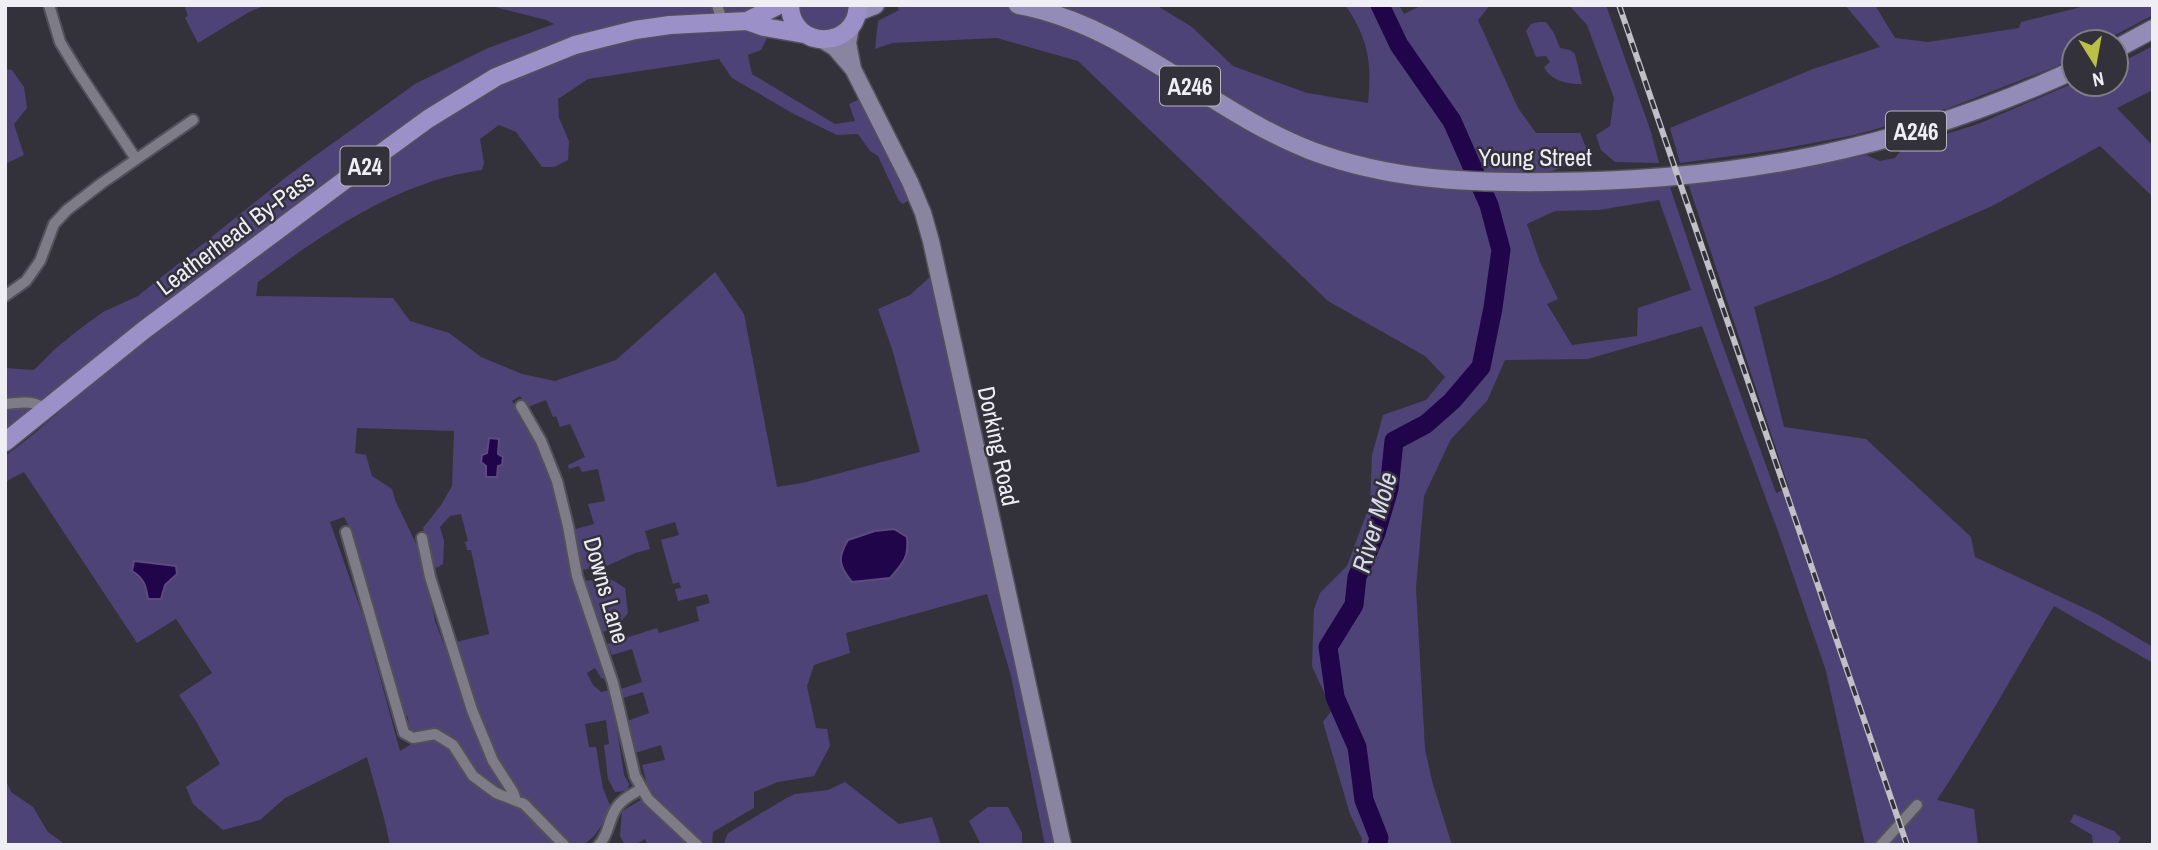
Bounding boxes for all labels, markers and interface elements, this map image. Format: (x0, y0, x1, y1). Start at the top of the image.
north arrow (2060, 28, 2130, 98)
road number: A246 (1160, 66, 1220, 106)
text: N (2090, 66, 2106, 94)
road number: A246 (1886, 112, 1946, 150)
street label: Young Street (1478, 141, 1592, 173)
road number: A24 (340, 146, 390, 186)
street label: Leatherhead By-Pass (150, 162, 320, 302)
street label: Dorking Road (971, 383, 1027, 509)
water label: River Mole (1343, 468, 1405, 576)
street label: Downs Lane (577, 533, 637, 647)

